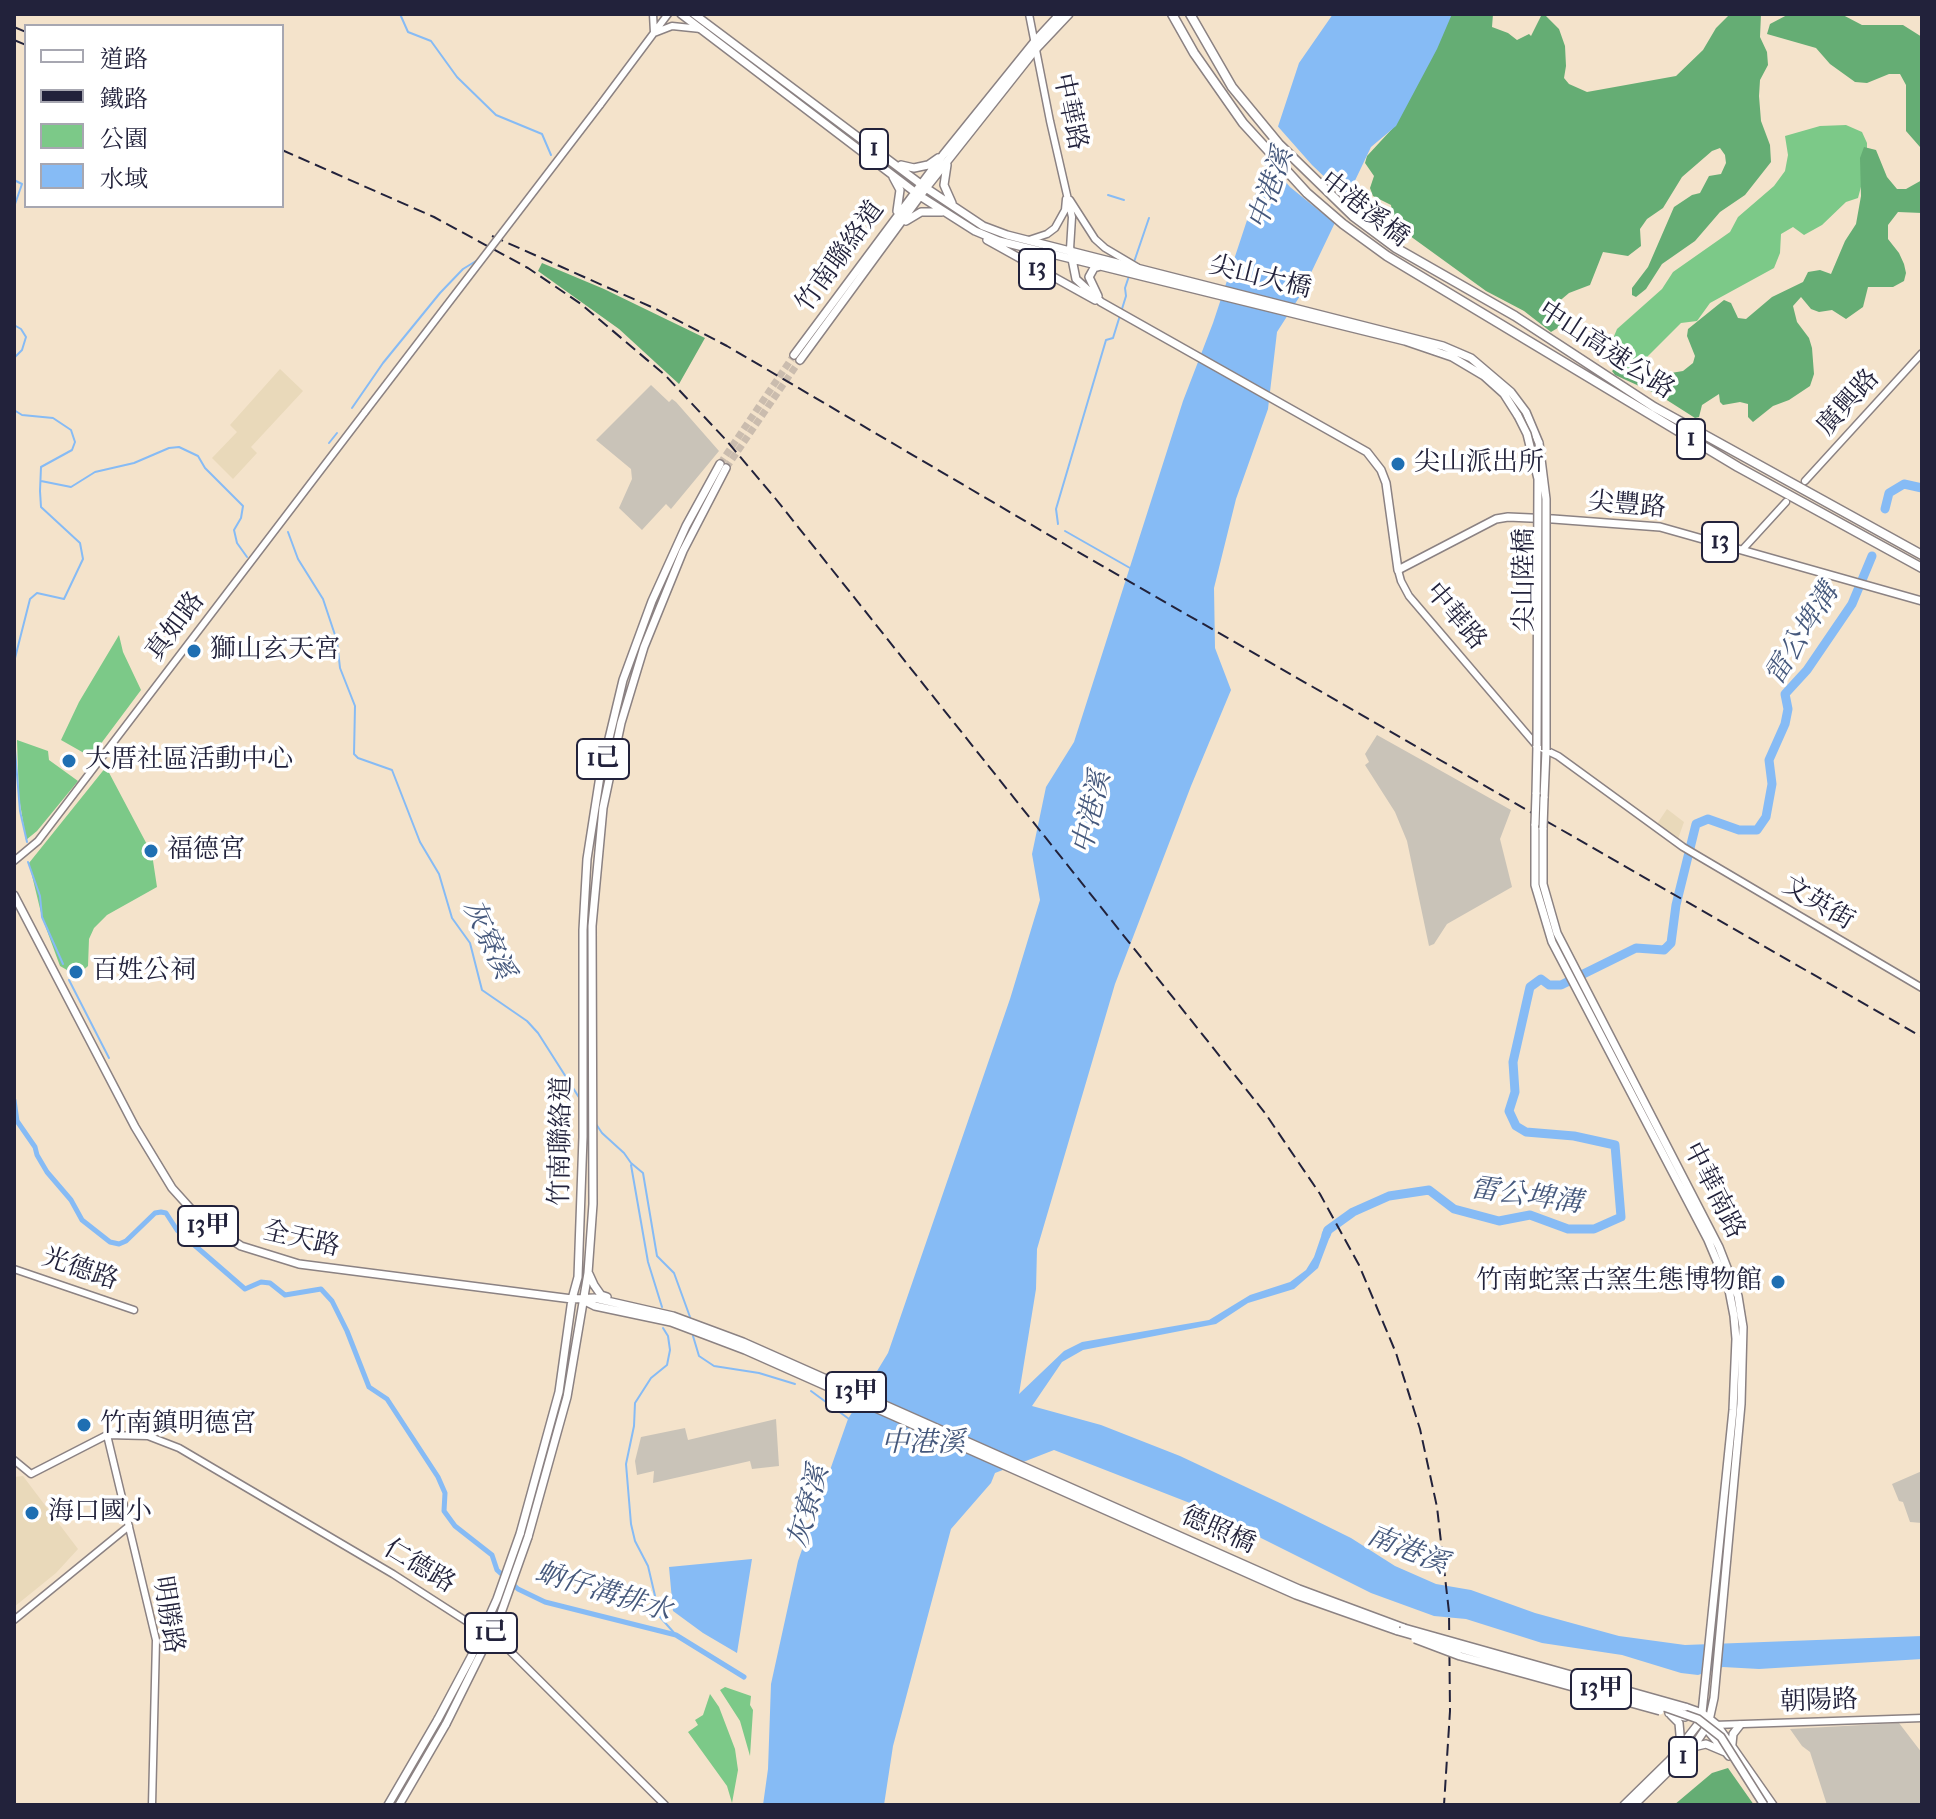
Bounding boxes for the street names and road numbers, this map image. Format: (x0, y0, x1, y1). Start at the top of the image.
street label: 中華路 (1046, 71, 1092, 153)
road number: 1 (860, 129, 888, 169)
street label: 中港溪橋 (1313, 166, 1415, 254)
street label: 竹南聯絡道 (790, 195, 892, 319)
road number: 13 (1019, 249, 1055, 289)
street label: 尖山大橋 (1206, 250, 1314, 306)
street label: 中山高速公路 (1532, 295, 1680, 407)
street label: 廣興路 (1811, 364, 1887, 442)
road number: 1 (1677, 419, 1705, 459)
street label: 尖豐路 (1587, 487, 1667, 525)
road number: 13 (1702, 522, 1738, 562)
street label: 尖山陸橋 (1510, 528, 1542, 632)
street label: 中華路 (1418, 577, 1492, 657)
street label: 真如路 (140, 586, 212, 668)
road number: 1己 (577, 739, 629, 779)
street label: 文英街 (1777, 871, 1859, 937)
street label: 竹南聯絡道 (545, 1076, 579, 1206)
street label: 中華南路 (1675, 1138, 1751, 1244)
road number: 13甲 (178, 1206, 238, 1246)
street label: 全天路 (259, 1216, 343, 1264)
street label: 光德路 (38, 1243, 122, 1297)
road number: 13甲 (826, 1372, 886, 1412)
street label: 德照橋 (1176, 1501, 1260, 1561)
street label: 仁德路 (378, 1534, 460, 1600)
street label: 明勝路 (145, 1574, 189, 1656)
road number: 1己 (465, 1613, 517, 1653)
road number: 13甲 (1571, 1669, 1631, 1709)
street label: 朝陽路 (1779, 1685, 1859, 1719)
road number: 1 (1669, 1737, 1697, 1777)

